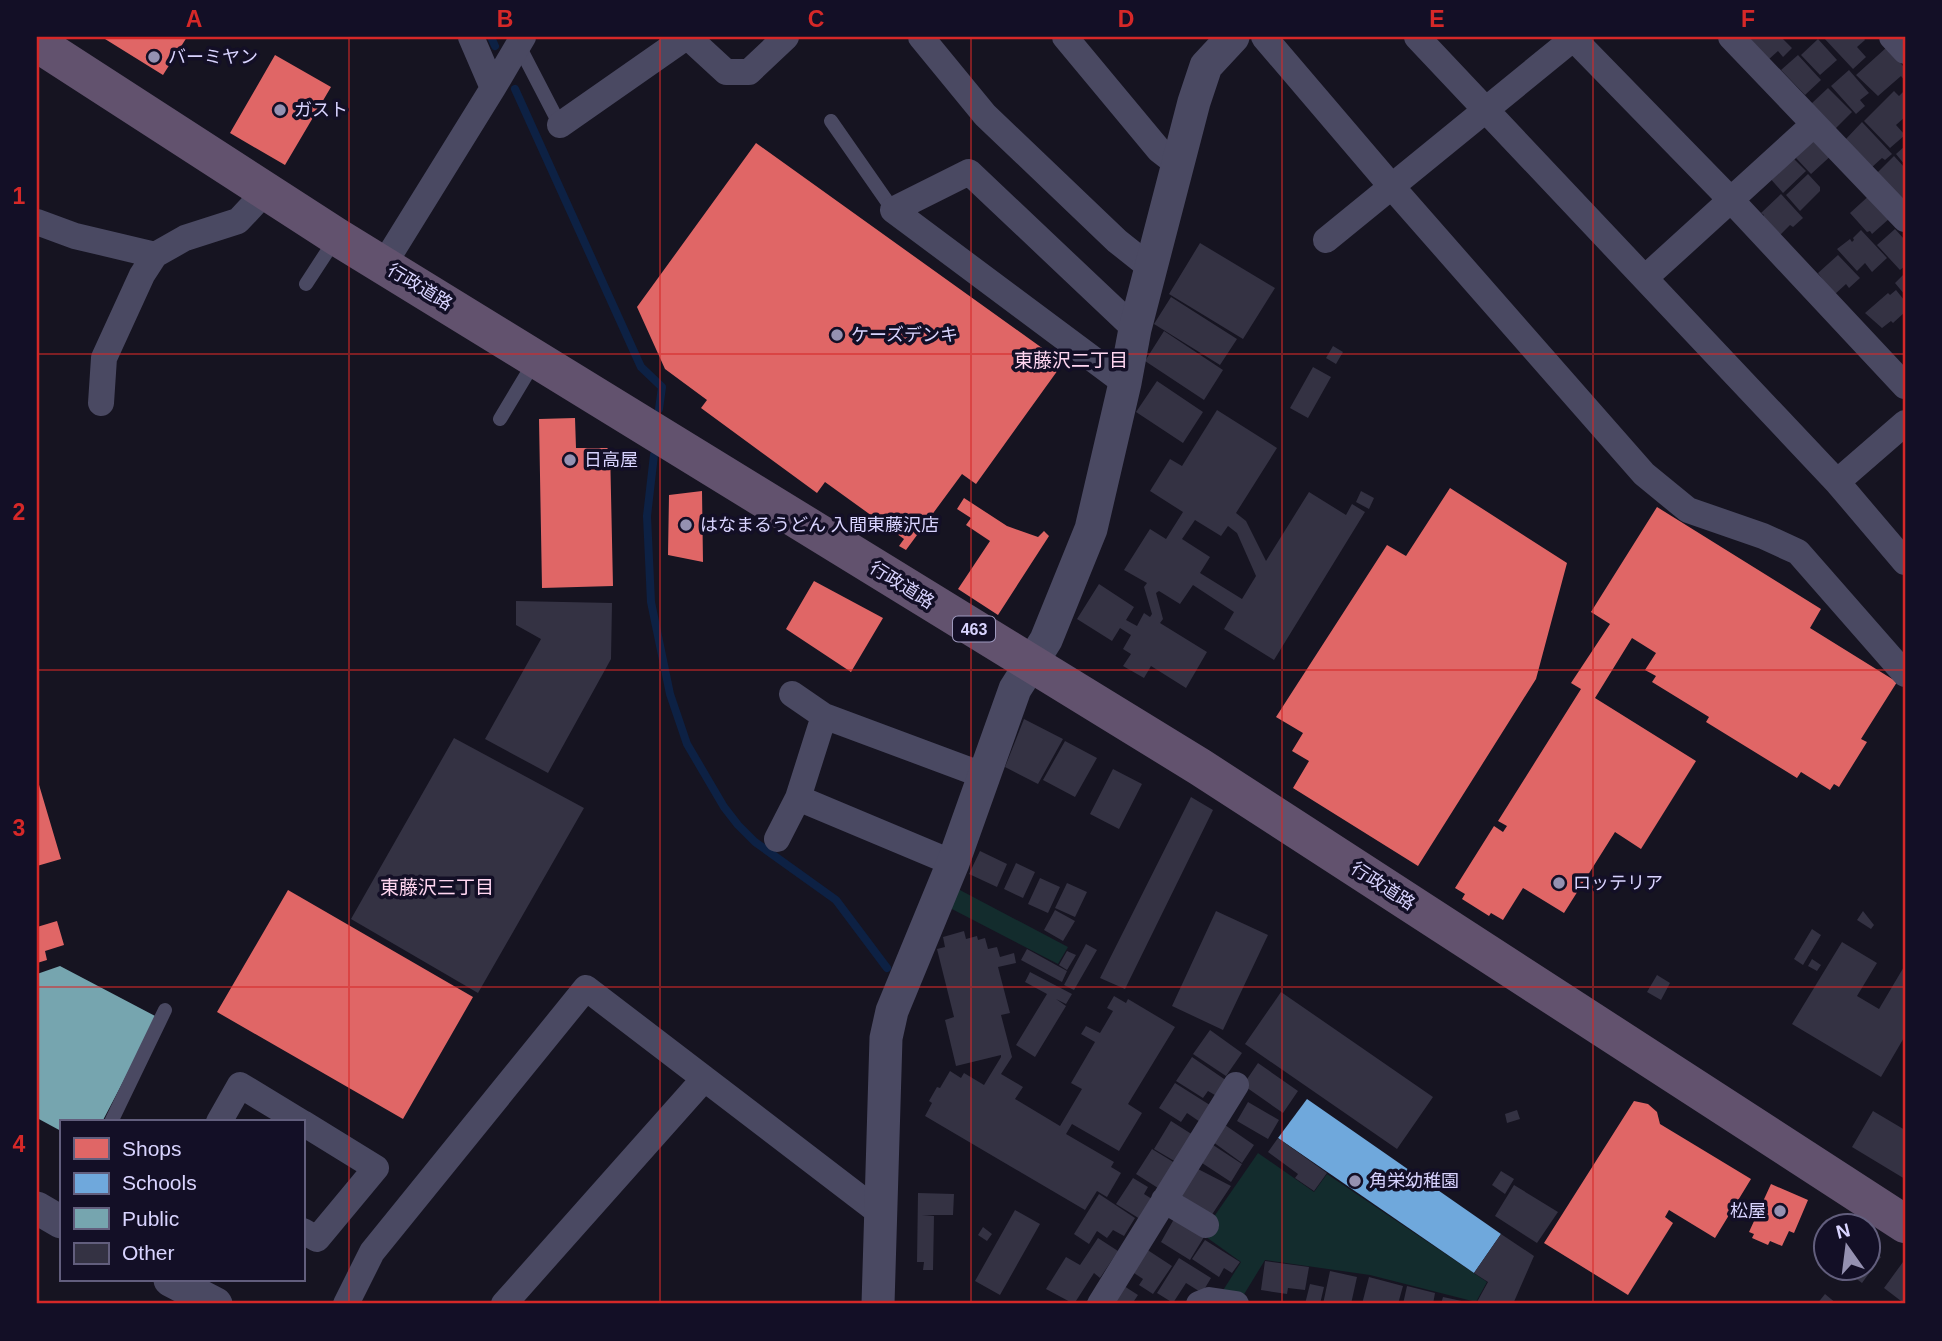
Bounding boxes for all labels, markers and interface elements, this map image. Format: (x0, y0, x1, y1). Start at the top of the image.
text: A (186, 6, 202, 32)
text: B (497, 6, 513, 32)
text: C (808, 6, 824, 32)
text: D (1118, 6, 1134, 32)
text: E (1429, 6, 1445, 32)
text: F (1741, 6, 1755, 32)
place label: バーミヤン (168, 47, 258, 67)
marker: バーミヤン (146, 49, 162, 65)
place label: ガスト (294, 100, 348, 120)
marker: ガスト (272, 102, 288, 118)
text: 1 (13, 183, 26, 209)
street label: 行政道路 (384, 260, 456, 314)
place label: ケーズデンキ (851, 325, 958, 345)
marker: ケーズデンキ (829, 327, 845, 343)
district label: 東藤沢二丁目 (1014, 350, 1128, 371)
place label: 日高屋 (584, 450, 638, 470)
marker: 日高屋 (562, 452, 578, 468)
text: 2 (13, 499, 25, 525)
place label: はなまるうどん 入間東藤沢店 (700, 515, 939, 535)
marker: はなまるうどん 入間東藤沢店 (678, 517, 694, 533)
street label: 行政道路 (866, 557, 938, 613)
road number: 463 (953, 616, 995, 642)
text: 3 (13, 815, 25, 841)
street label: 行政道路 (1347, 858, 1419, 914)
place label: ロッテリア (1573, 873, 1663, 893)
marker: ロッテリア (1551, 875, 1567, 891)
district label: 東藤沢三丁目 (380, 877, 494, 898)
legend (60, 1120, 304, 1282)
text: 4 (13, 1131, 26, 1157)
text: Shops (122, 1137, 182, 1160)
text: Schools (122, 1171, 197, 1194)
place label: 角栄幼稚園 (1369, 1171, 1459, 1191)
marker: 角栄幼稚園 (1347, 1173, 1363, 1189)
place label: 松屋 (1730, 1201, 1766, 1221)
marker: 松屋 (1772, 1203, 1788, 1219)
text: Public (122, 1207, 179, 1230)
north arrow (1812, 1212, 1882, 1282)
text: N (1834, 1219, 1852, 1243)
text: Other (122, 1241, 175, 1264)

